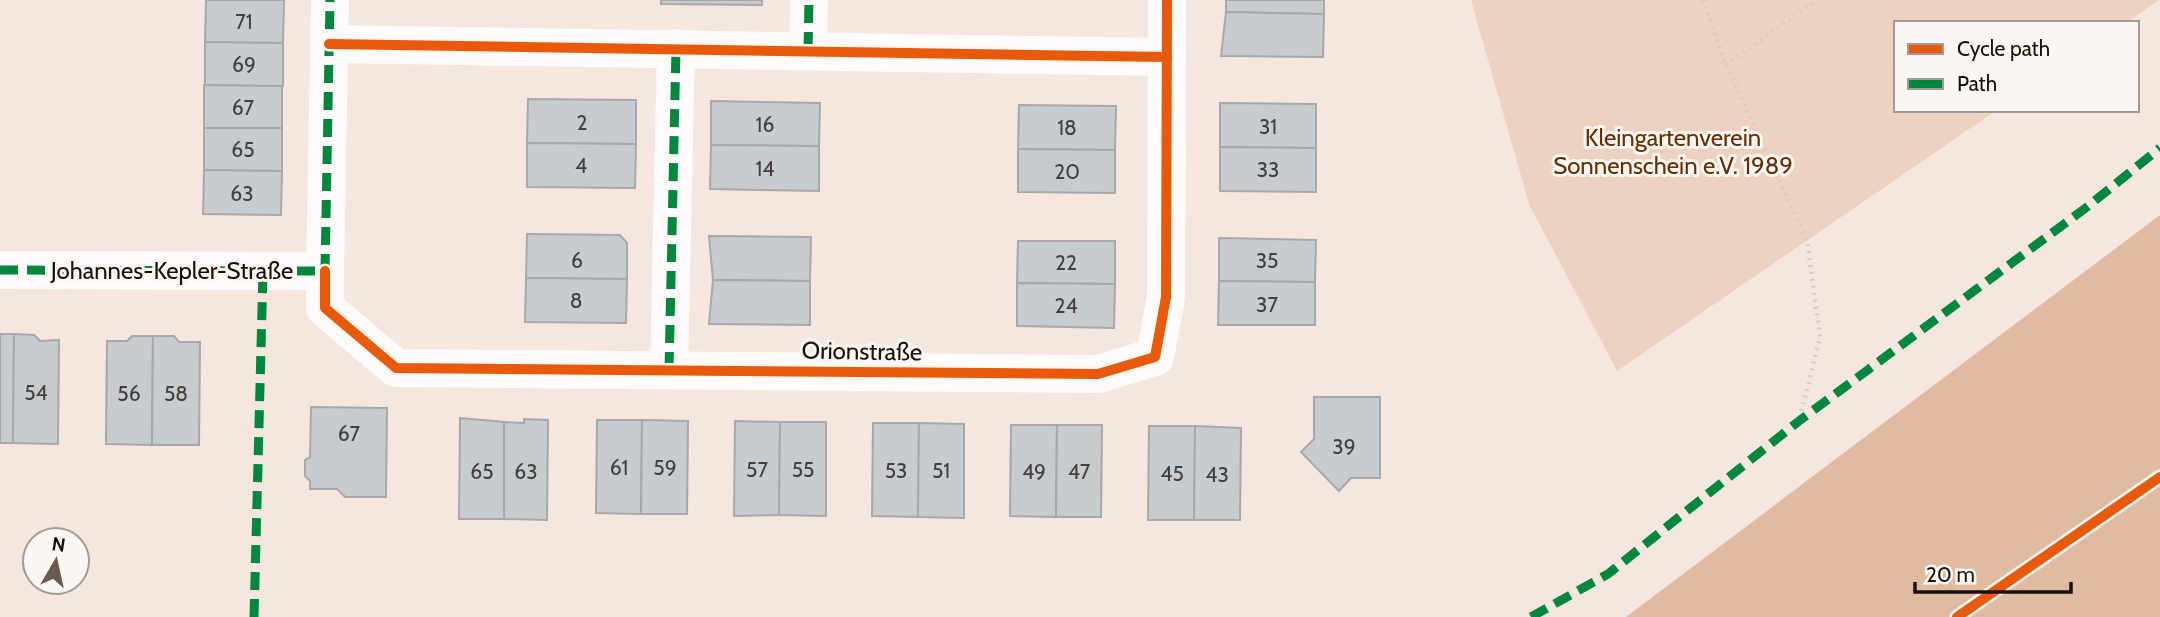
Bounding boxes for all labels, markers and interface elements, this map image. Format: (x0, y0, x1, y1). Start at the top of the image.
house number: 71 (235, 9, 253, 34)
legend (1894, 21, 2139, 112)
text: Cycle path (1957, 36, 2050, 61)
house number: 69 (232, 52, 256, 77)
text: Path (1957, 71, 1997, 96)
house number: 67 (232, 95, 255, 120)
house number: 2 (576, 110, 588, 135)
house number: 16 (756, 112, 774, 137)
house number: 31 (1259, 114, 1277, 139)
house number: 18 (1057, 115, 1077, 140)
park label: Kleingartenverein Sonnenschein e.V. 1989 (1553, 123, 1793, 180)
house number: 65 (231, 137, 255, 162)
house number: 4 (575, 153, 587, 178)
house number: 14 (756, 156, 774, 181)
house number: 33 (1257, 157, 1279, 182)
house number: 20 (1054, 159, 1080, 184)
house number: 63 (230, 181, 254, 206)
house number: 6 (571, 248, 583, 273)
house number: 35 (1256, 248, 1278, 273)
house number: 22 (1055, 250, 1077, 275)
street label: Johannes-Kepler-Straße (50, 256, 293, 285)
house number: 8 (570, 288, 582, 313)
house number: 37 (1256, 292, 1278, 317)
house number: 24 (1054, 293, 1078, 318)
street label: Orionstraße (801, 335, 923, 367)
house number: 54 (24, 380, 48, 405)
house number: 56 (117, 381, 141, 406)
house number: 58 (164, 381, 188, 406)
house number: 67 (338, 421, 361, 446)
house number: 39 (1332, 434, 1356, 459)
house number: 61 (610, 455, 628, 480)
house number: 59 (653, 455, 677, 480)
house number: 57 (746, 457, 768, 482)
house number: 55 (792, 457, 814, 482)
house number: 53 (885, 458, 907, 483)
house number: 51 (932, 458, 950, 483)
house number: 65 (470, 459, 494, 484)
house number: 63 (514, 459, 538, 484)
house number: 49 (1022, 459, 1046, 484)
house number: 47 (1068, 459, 1091, 484)
house number: 45 (1160, 461, 1184, 486)
house number: 43 (1205, 462, 1229, 487)
north arrow (21, 526, 91, 596)
text: N (50, 532, 67, 557)
scale bar (1915, 550, 2071, 594)
text: 20 m (1926, 562, 1975, 587)

